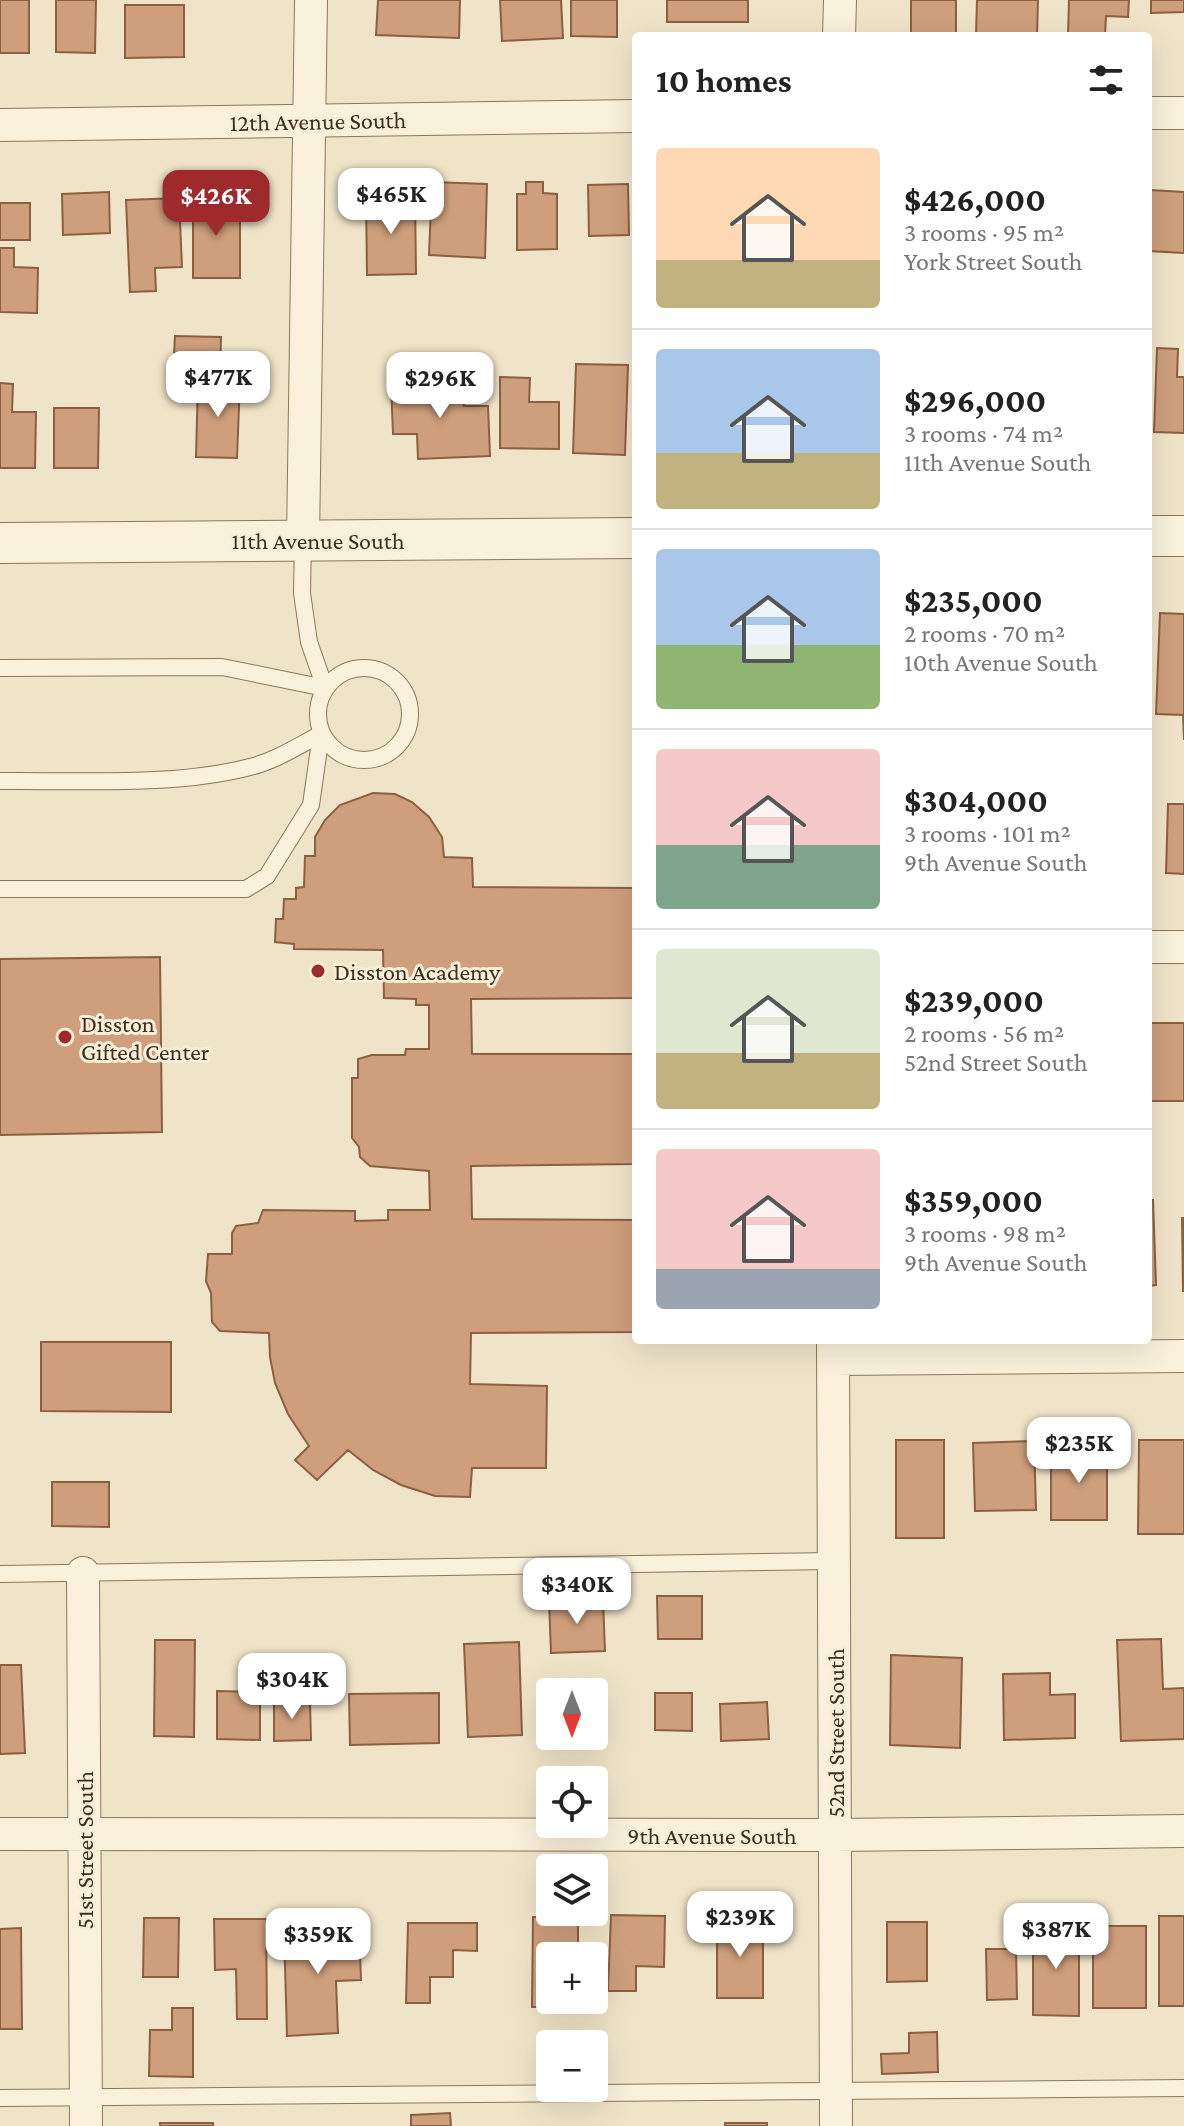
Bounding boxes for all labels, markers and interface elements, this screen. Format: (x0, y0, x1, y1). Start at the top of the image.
icon: filters (1084, 58, 1128, 102)
text: 10 homes (656, 62, 792, 99)
street label: 12th Avenue South (229, 106, 407, 136)
pin: $465K (335, 168, 447, 236)
pin: $426K (160, 170, 272, 238)
text: $465K (356, 179, 426, 208)
icon: home (720, 180, 816, 276)
text: $426K (181, 181, 251, 210)
text: $426,000 (904, 181, 1046, 218)
text: 3 rooms · 95 m² (904, 218, 1064, 247)
text: York Street South (904, 247, 1082, 276)
pin: $477K (162, 351, 274, 419)
pin: $296K (384, 352, 496, 420)
text: $477K (184, 362, 252, 391)
text: $296K (404, 363, 476, 392)
icon: home (720, 381, 816, 477)
text: $296,000 (904, 382, 1046, 419)
text: 3 rooms · 74 m² (904, 419, 1063, 448)
text: 11th Avenue South (904, 448, 1092, 477)
street label: 11th Avenue South (231, 527, 405, 554)
icon: home (720, 581, 816, 677)
text: $235,000 (904, 582, 1043, 619)
text: 2 rooms · 70 m² (904, 619, 1065, 648)
text: 10th Avenue South (904, 648, 1098, 677)
icon: home (720, 781, 816, 877)
text: $304,000 (904, 782, 1048, 819)
text: 3 rooms · 101 m² (904, 819, 1071, 848)
text: 9th Avenue South (904, 848, 1088, 877)
place label: Disston Academy (334, 958, 501, 985)
marker: Disston Academy (309, 962, 327, 980)
icon: home (720, 981, 816, 1077)
text: $239,000 (904, 982, 1044, 1019)
place label: Disston Gifted Center (81, 1010, 210, 1065)
text: 2 rooms · 56 m² (904, 1019, 1064, 1048)
marker: Disston Gifted Center (56, 1028, 74, 1046)
text: 52nd Street South (904, 1048, 1088, 1077)
icon: home (720, 1181, 816, 1277)
text: $359,000 (904, 1182, 1043, 1219)
text: 3 rooms · 98 m² (904, 1219, 1066, 1248)
text: 9th Avenue South (904, 1248, 1088, 1277)
pin: $235K (1023, 1417, 1135, 1485)
text: $235K (1045, 1428, 1113, 1457)
pin: $340K (521, 1558, 633, 1626)
text: $340K (541, 1569, 613, 1598)
street label: 52nd Street South (822, 1648, 849, 1818)
pin: $304K (236, 1653, 348, 1721)
text: $304K (256, 1664, 328, 1693)
north arrow (536, 1678, 608, 1750)
map controls (536, 1678, 608, 2102)
button: locate (536, 1766, 608, 1838)
street label: 51st Street South (71, 1771, 98, 1929)
street label: 9th Avenue South (627, 1822, 797, 1849)
button: layers (536, 1854, 608, 1926)
pin: $239K (684, 1891, 796, 1959)
text: $239K (705, 1902, 775, 1931)
pin: $387K (1000, 1903, 1112, 1971)
pin: $359K (262, 1908, 374, 1976)
text: $387K (1021, 1914, 1091, 1943)
text: $359K (284, 1919, 352, 1948)
button: + (536, 1942, 608, 2014)
button: − (536, 2030, 608, 2102)

